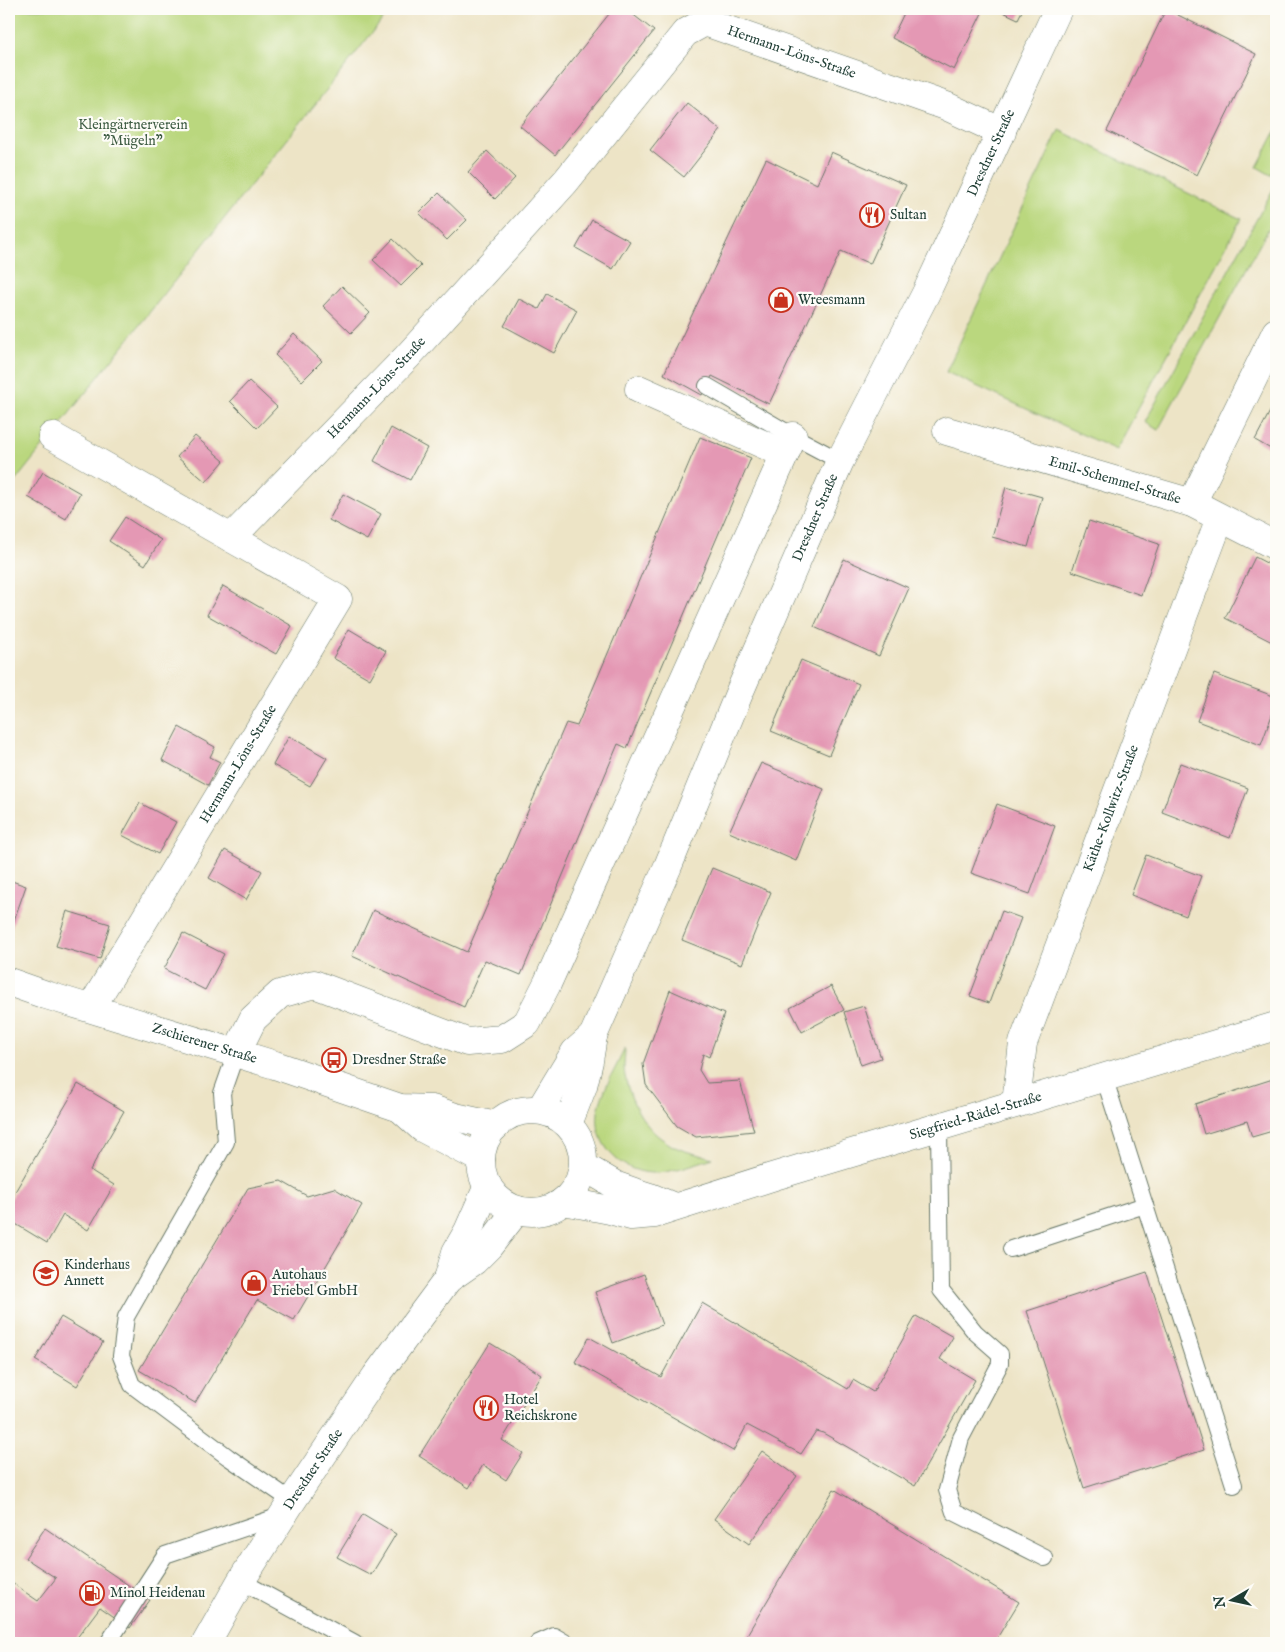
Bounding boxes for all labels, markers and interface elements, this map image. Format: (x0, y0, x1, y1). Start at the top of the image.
street label: Hermann-Löns-Straße (725, 21, 859, 83)
street label: Dresdner Straße (963, 106, 1019, 199)
park label: Kleingärtnerverein "Mügeln" (78, 116, 188, 150)
restaurant icon: Sultan (859, 202, 885, 228)
place label: Sultan (890, 206, 927, 224)
shop icon: Wreesmann (768, 287, 794, 313)
place label: Wreesmann (798, 291, 866, 309)
street label: Hermann-Löns-Straße (323, 333, 430, 443)
street label: Emil-Schemmel-Straße (1047, 452, 1184, 508)
street label: Dresdner Straße (788, 470, 843, 564)
street label: Hermann-Löns-Straße (196, 701, 281, 827)
street label: Käthe-Kollwitz-Straße (1079, 742, 1143, 874)
street label: Zschierener Straße (150, 1019, 260, 1068)
bus stop icon: Dresdner Straße (321, 1047, 347, 1073)
place label: Dresdner Straße (352, 1051, 447, 1069)
street label: Siegfried-Rädel-Straße (907, 1088, 1044, 1144)
place label: Kinderhaus Annett (63, 1256, 130, 1290)
school or university icon: Kinderhaus Annett (33, 1260, 59, 1286)
place label: Autohaus Friebel GmbH (271, 1266, 358, 1300)
shop icon: Autohaus Friebel GmbH (241, 1270, 267, 1296)
place label: Hotel Reichskrone (504, 1391, 578, 1425)
restaurant icon: Hotel Reichskrone (473, 1395, 499, 1421)
street label: Dresdner Straße (279, 1425, 347, 1514)
north arrow (1208, 1574, 1258, 1624)
fuel station icon: Minol Heidenau (79, 1580, 105, 1606)
place label: Minol Heidenau (110, 1584, 205, 1602)
text: N (1210, 1594, 1230, 1610)

